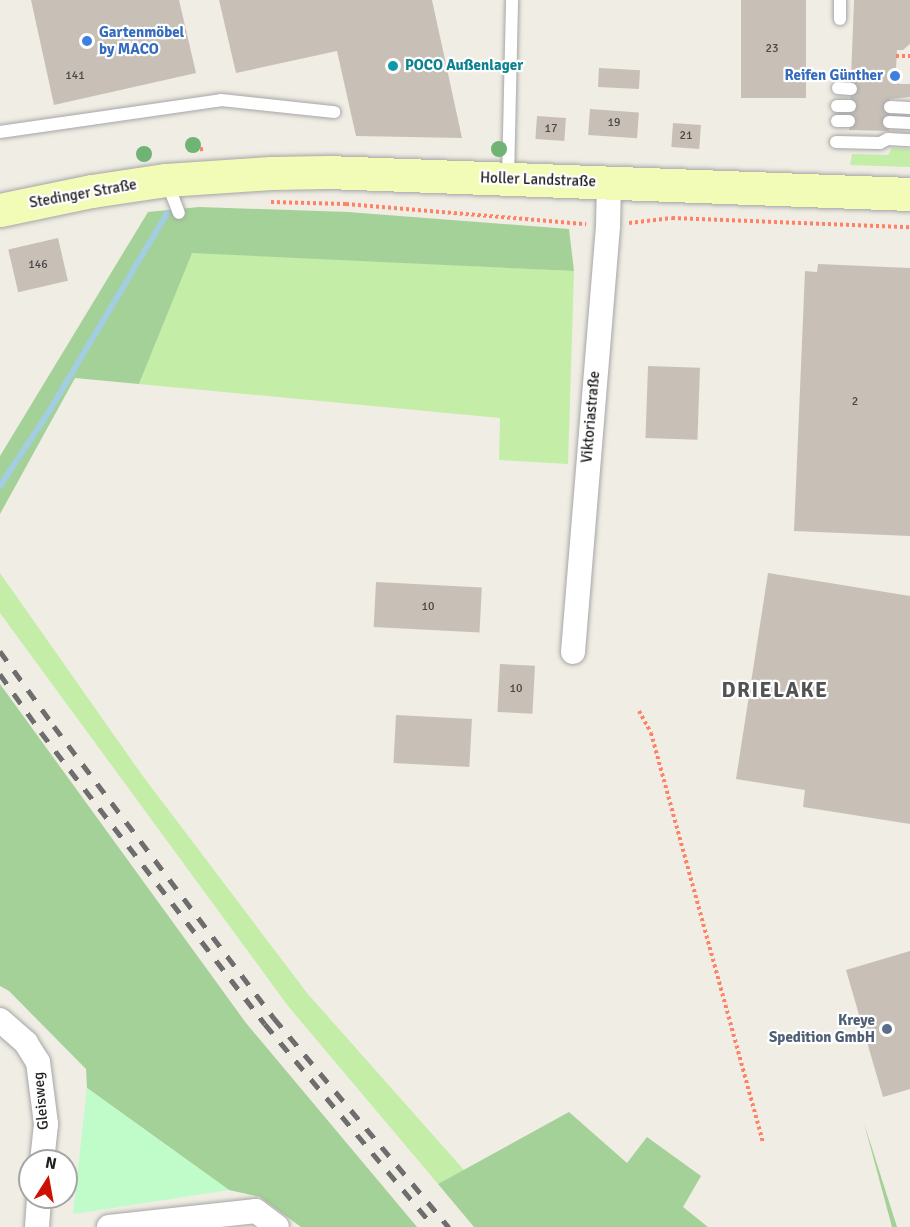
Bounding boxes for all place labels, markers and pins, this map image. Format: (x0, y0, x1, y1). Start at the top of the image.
place label: Gartenmöbel by MACO (99, 23, 184, 58)
marker: Gartenmöbel by MACO (80, 34, 94, 48)
place label: POCO Außenlager (405, 57, 523, 75)
marker: POCO Außenlager (386, 59, 400, 73)
place label: Reifen Günther (784, 67, 883, 85)
marker: Reifen Günther (888, 69, 902, 83)
place label: Kreye Spedition GmbH (769, 1011, 875, 1046)
marker: Kreye Spedition GmbH (880, 1022, 894, 1036)

